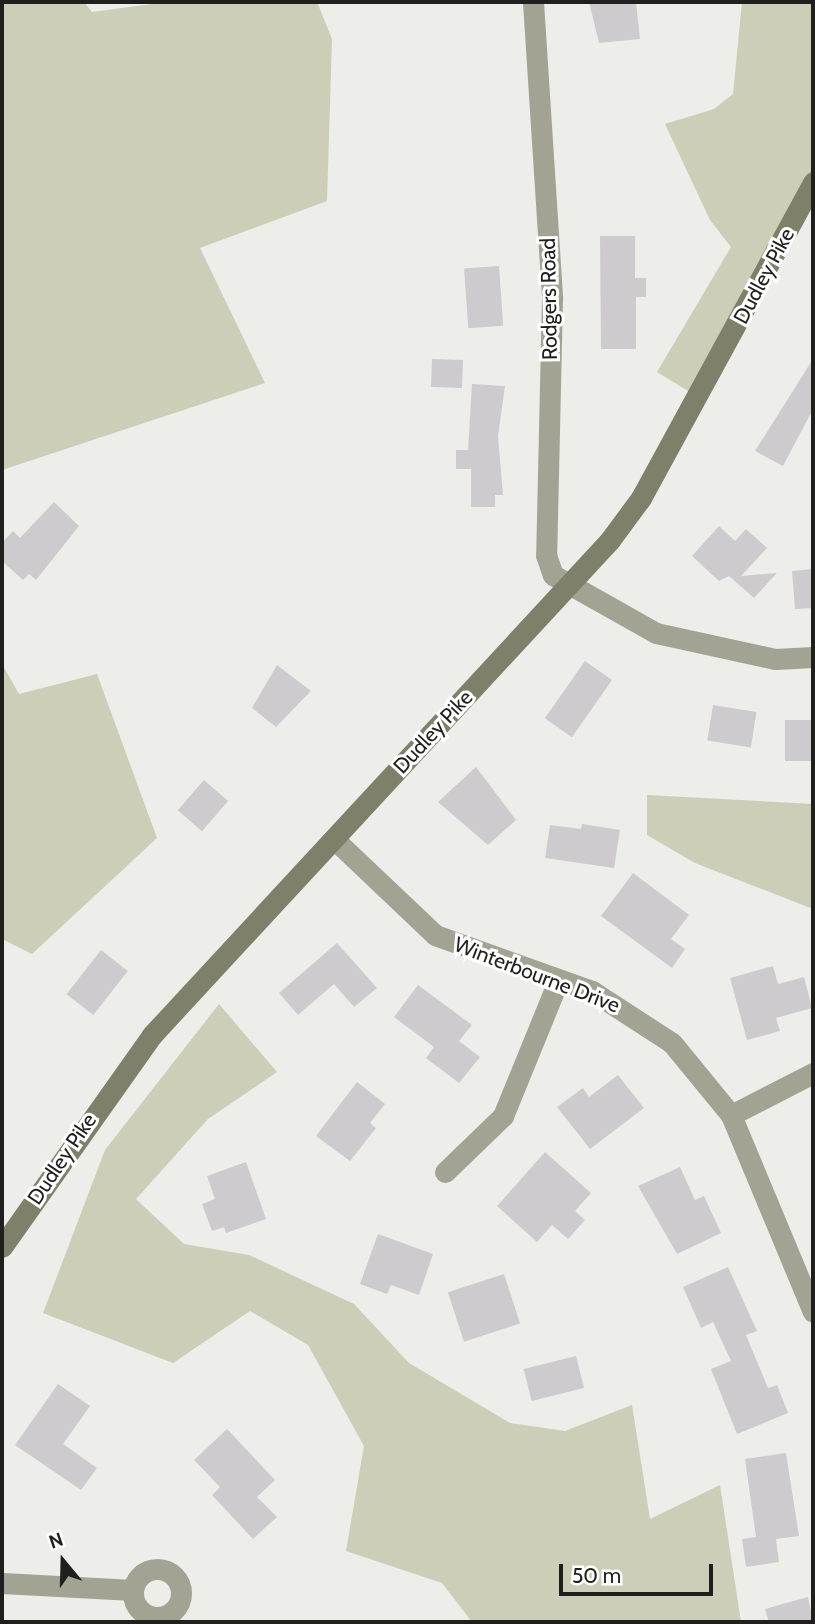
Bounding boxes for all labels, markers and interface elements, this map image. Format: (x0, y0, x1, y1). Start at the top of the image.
street label: Dudley Pike (728, 224, 800, 328)
street label: Rodgers Road (535, 238, 563, 360)
street label: Dudley Pike (388, 685, 478, 779)
street label: Winterbourne Drive (451, 932, 623, 1018)
street label: Dudley Pike (22, 1109, 102, 1209)
north arrow (28, 1526, 98, 1596)
text: N (46, 1528, 66, 1554)
scale bar (563, 1550, 717, 1594)
text: 50 m (572, 1563, 621, 1588)

